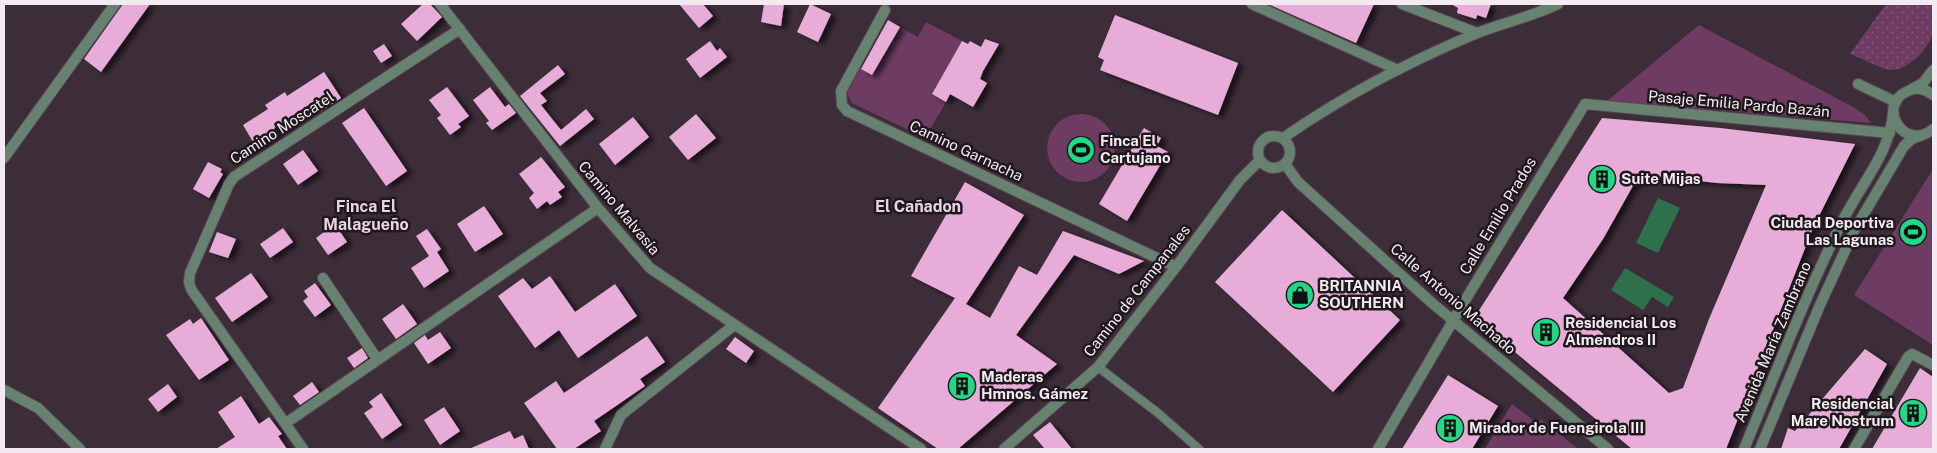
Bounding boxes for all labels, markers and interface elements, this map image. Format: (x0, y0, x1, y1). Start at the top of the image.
street label: Pasaje Emilia Pardo Bazán (1647, 87, 1831, 120)
street label: Camino Moscatel (227, 88, 337, 167)
street label: Camino Garnacha (907, 117, 1026, 184)
place label: Finca El Cartujano (1100, 132, 1171, 166)
sports icon: Finca El Cartujano (1066, 135, 1096, 165)
street label: Calle Emilio Prados (1456, 154, 1539, 277)
street label: Camino Malvasía (575, 157, 663, 258)
building icon: Suite Mijas (1587, 164, 1617, 194)
place label: Suite Mijas (1621, 170, 1701, 187)
district label: Finca El Malagueño (323, 197, 409, 234)
district label: El Cañadon (875, 197, 961, 216)
place label: Ciudad Deportiva Las Lagunas (1771, 214, 1894, 248)
sports icon: Ciudad Deportiva Las Lagunas (1898, 217, 1928, 247)
street label: Camino de Campanales (1080, 221, 1193, 360)
street label: Calle Antonio Machado (1387, 240, 1519, 358)
street label: Avenida María Zambrano (1731, 259, 1814, 425)
place label: BRITANNIA SOUTHERN (1319, 277, 1404, 311)
shop icon: BRITANNIA SOUTHERN (1285, 280, 1315, 310)
place label: Residencial Los Almendros II (1565, 314, 1676, 348)
building icon: Residencial Los Almendros II (1531, 317, 1561, 347)
place label: Maderas Hmnos. Gámez (981, 368, 1088, 402)
building icon: Maderas Hmnos. Gámez (947, 371, 977, 401)
place label: Residencial Mare Nostrum (1791, 395, 1894, 429)
building icon: Residencial Mare Nostrum (1898, 398, 1928, 428)
building icon: Mirador de Fuengirola III (1435, 413, 1465, 443)
place label: Mirador de Fuengirola III (1469, 419, 1644, 436)

